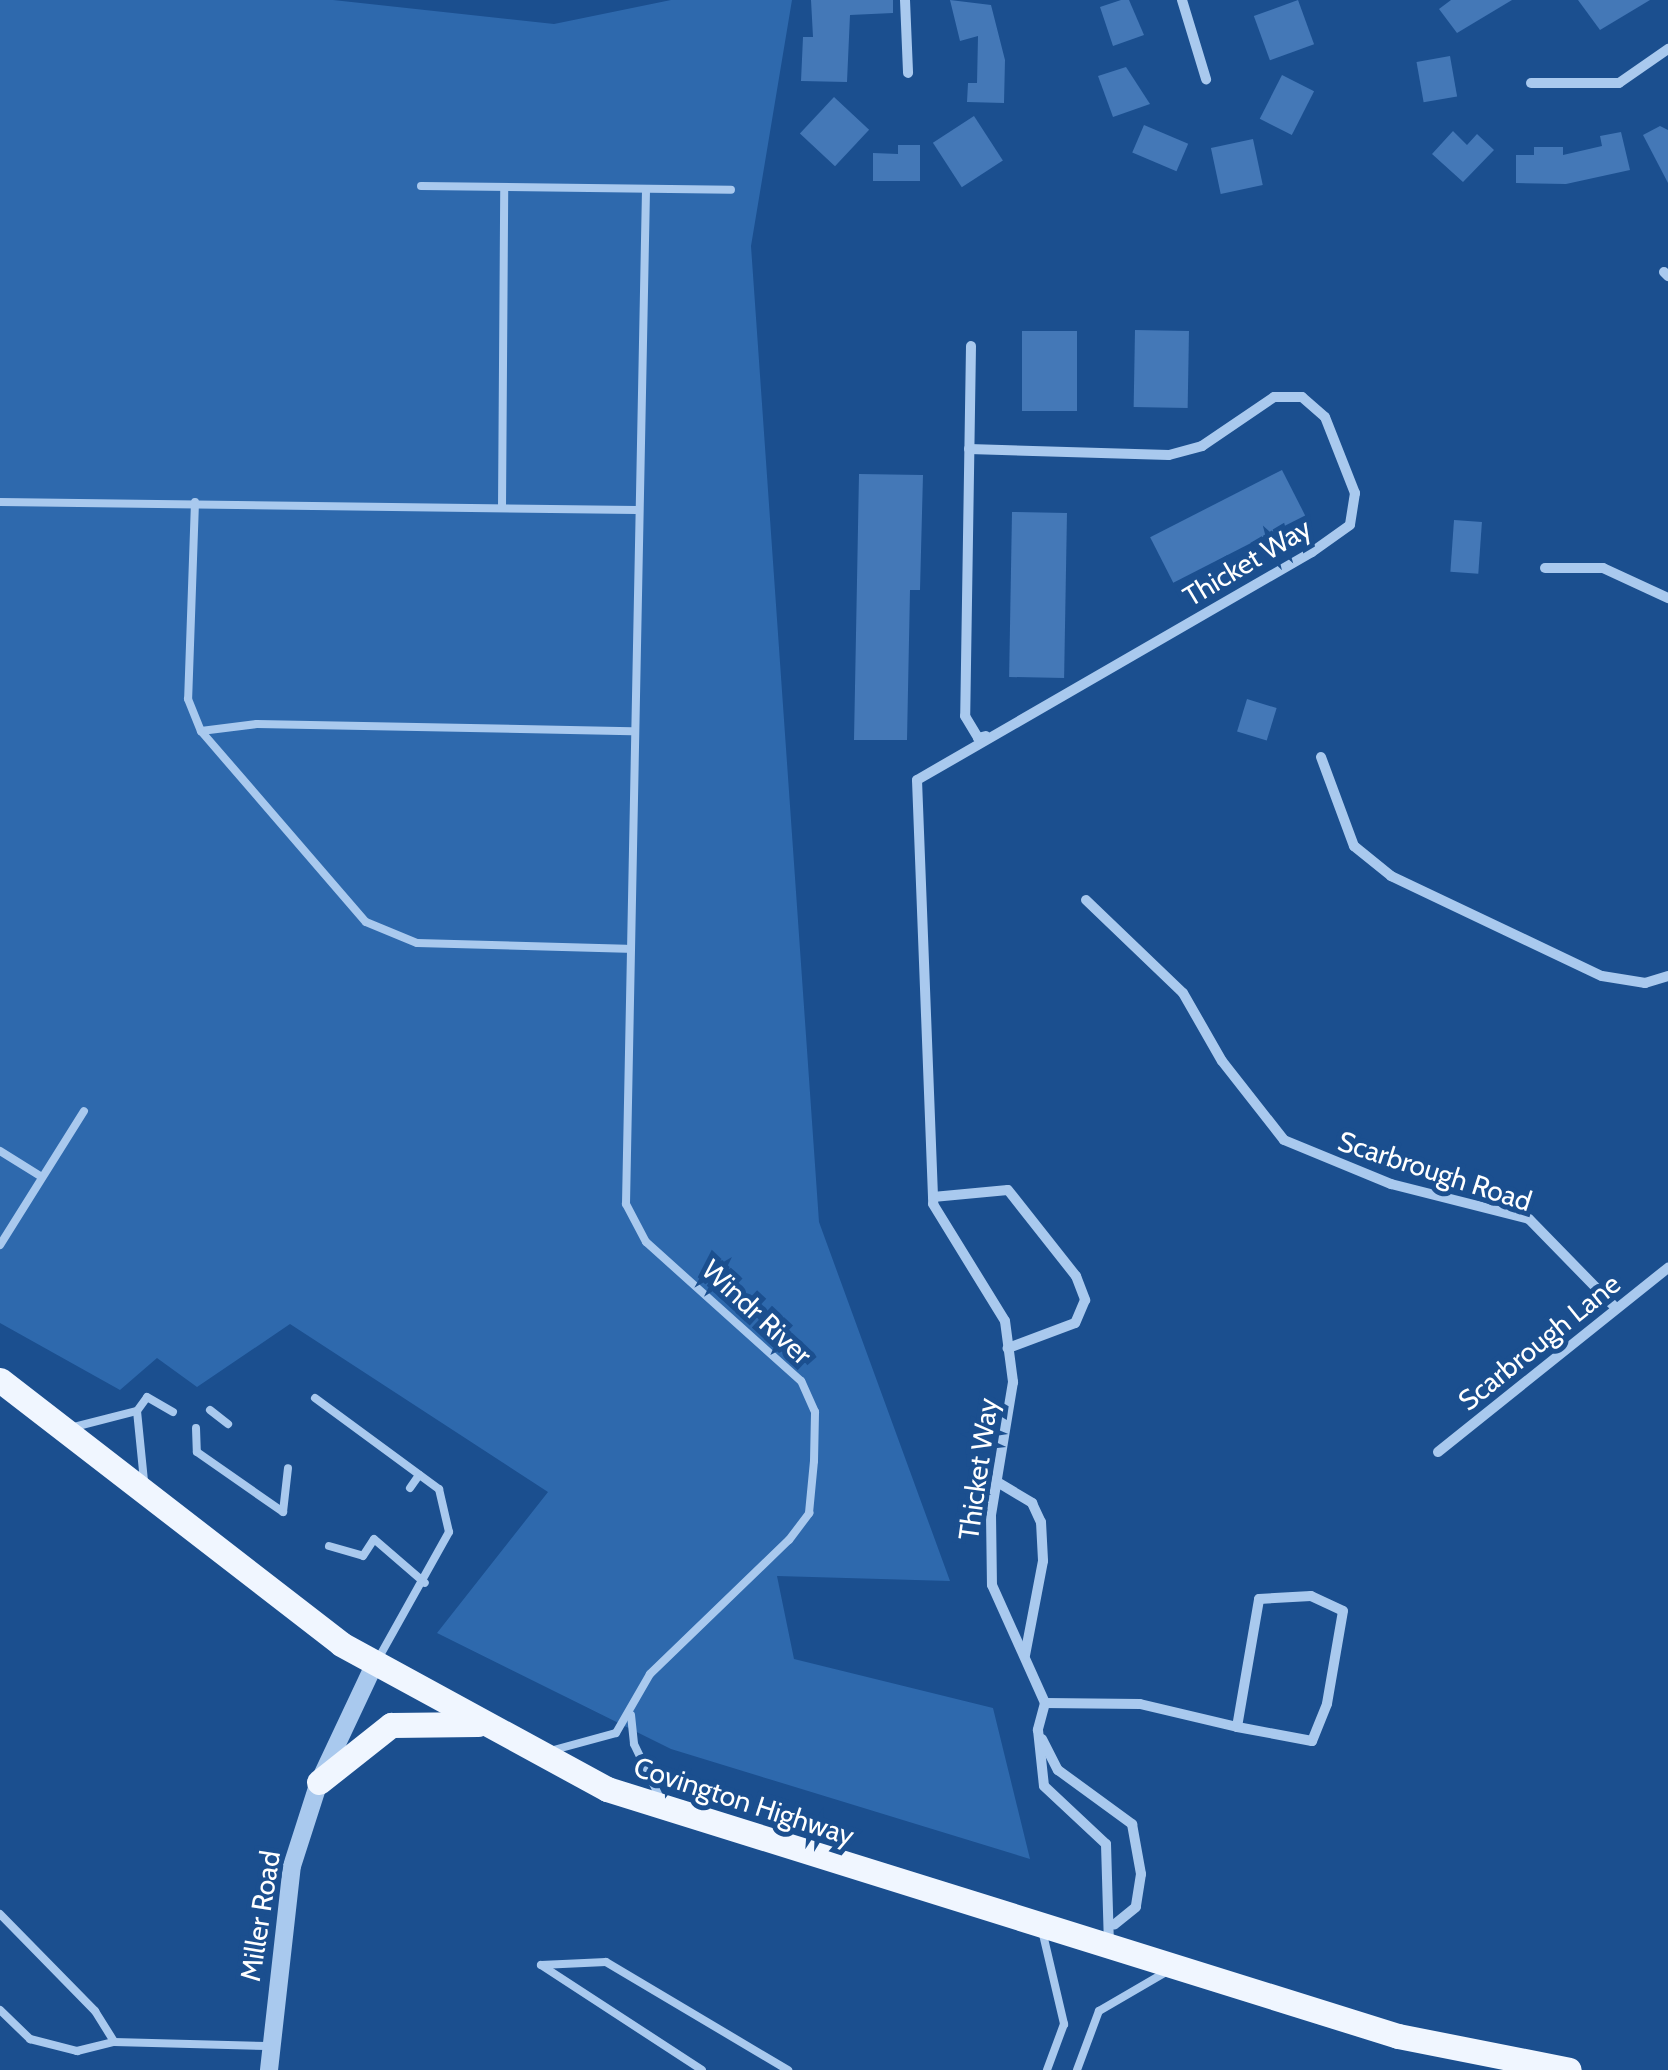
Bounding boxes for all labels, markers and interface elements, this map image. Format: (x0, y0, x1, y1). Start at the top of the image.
street label: Thicket Way (1177, 511, 1317, 613)
street label: Scarbrough Road (1334, 1124, 1536, 1218)
street label: Windr River (695, 1253, 819, 1371)
street label: Scarbrough Lane (1451, 1267, 1627, 1417)
street label: Thicket Way (951, 1396, 1005, 1542)
street label: Covington Highway (630, 1750, 858, 1852)
street label: Miller Road (233, 1848, 287, 1984)

